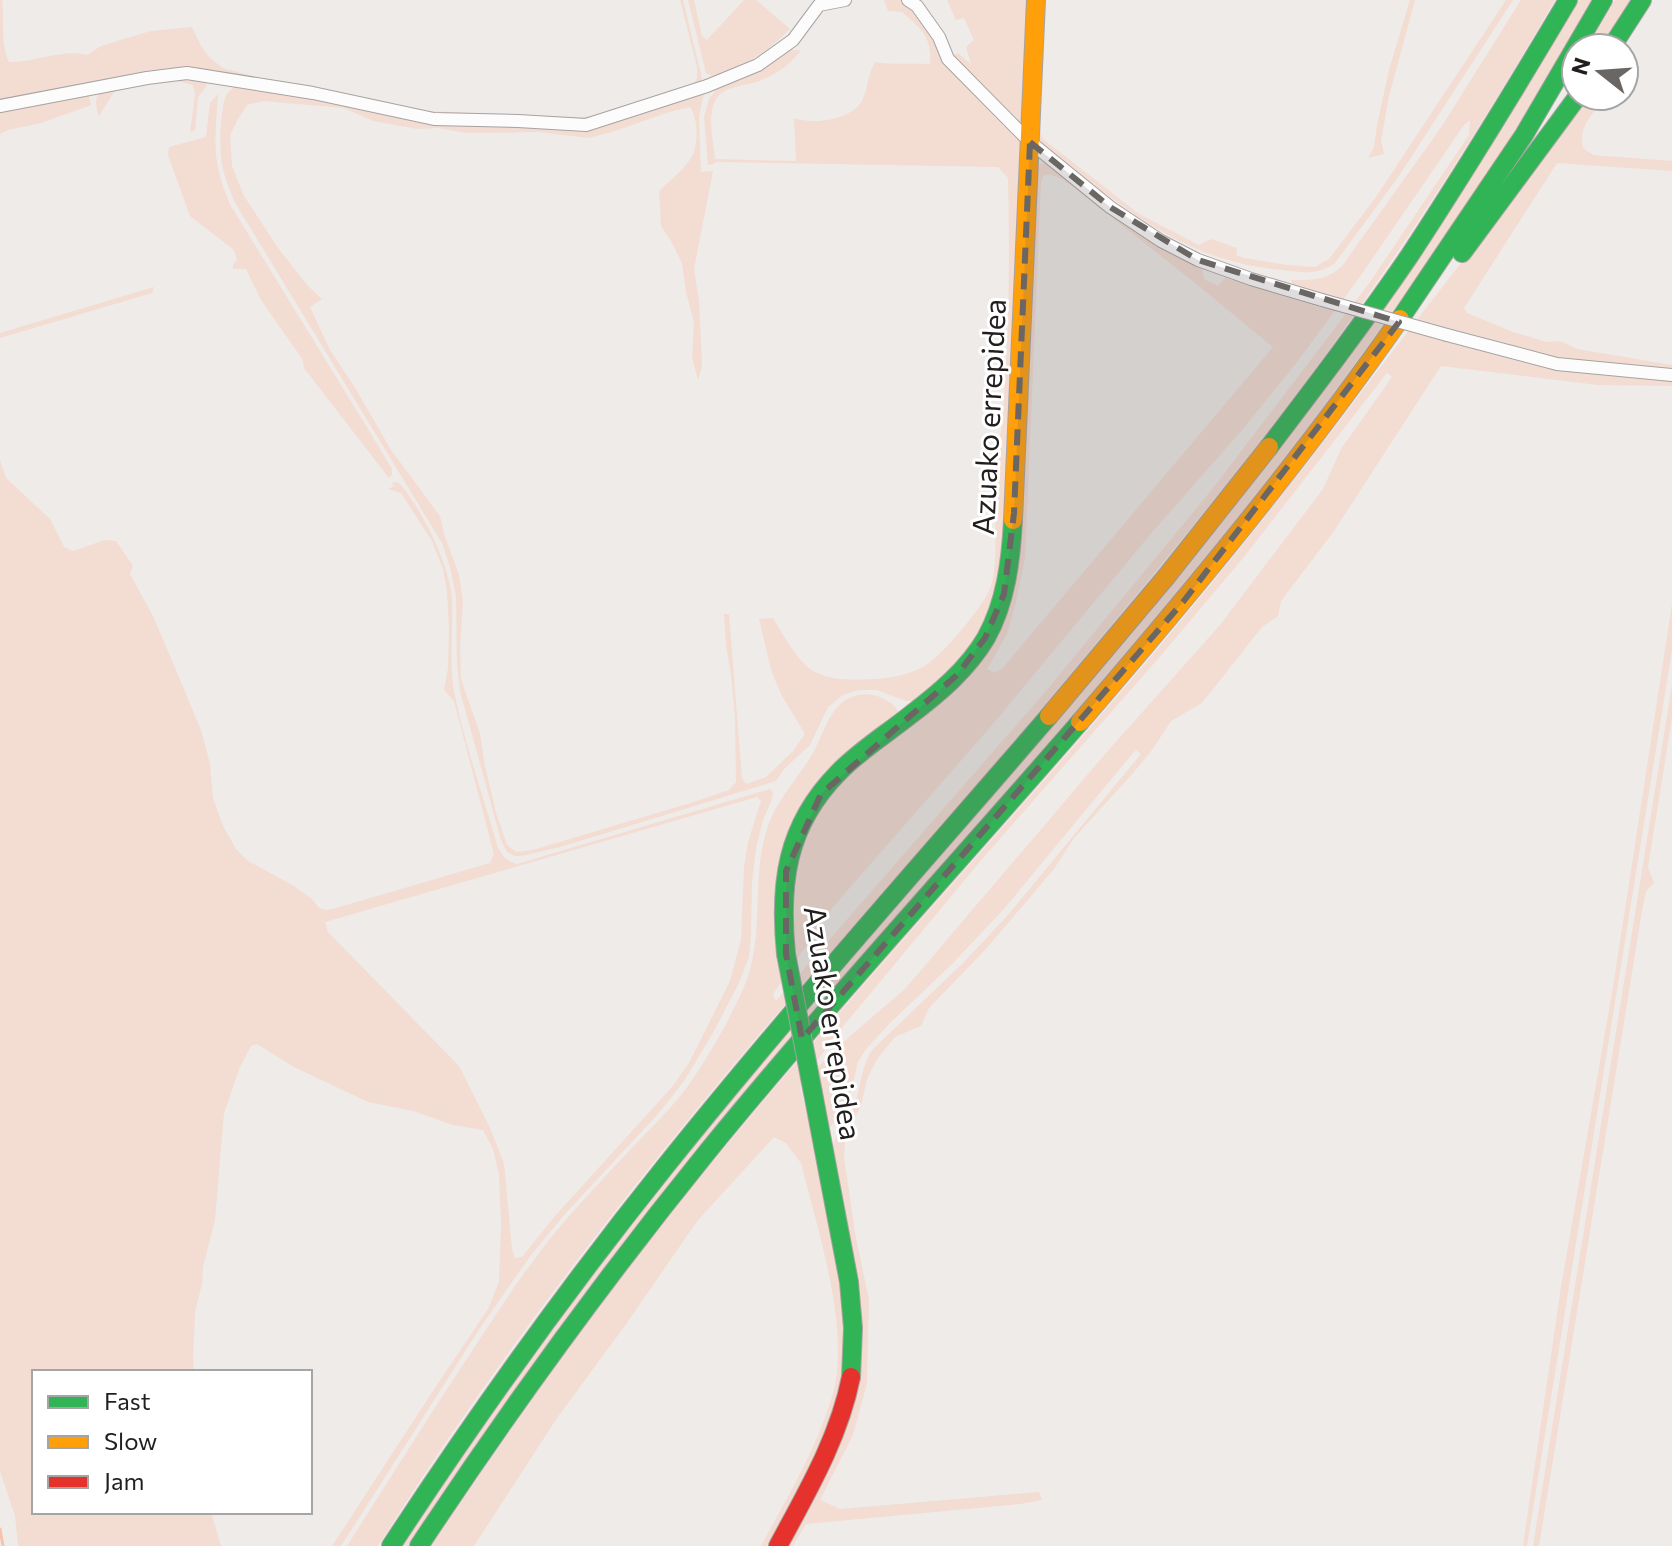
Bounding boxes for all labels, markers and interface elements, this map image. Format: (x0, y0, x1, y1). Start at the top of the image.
north arrow (1560, 32, 1640, 112)
text: N (1565, 54, 1596, 78)
street label: Azuako errepidea (963, 298, 1012, 536)
street label: Azuako errepidea (798, 903, 871, 1142)
legend (32, 1370, 312, 1514)
text: Fast (104, 1386, 151, 1415)
text: Slow (104, 1426, 157, 1455)
text: Jam (104, 1466, 144, 1495)

